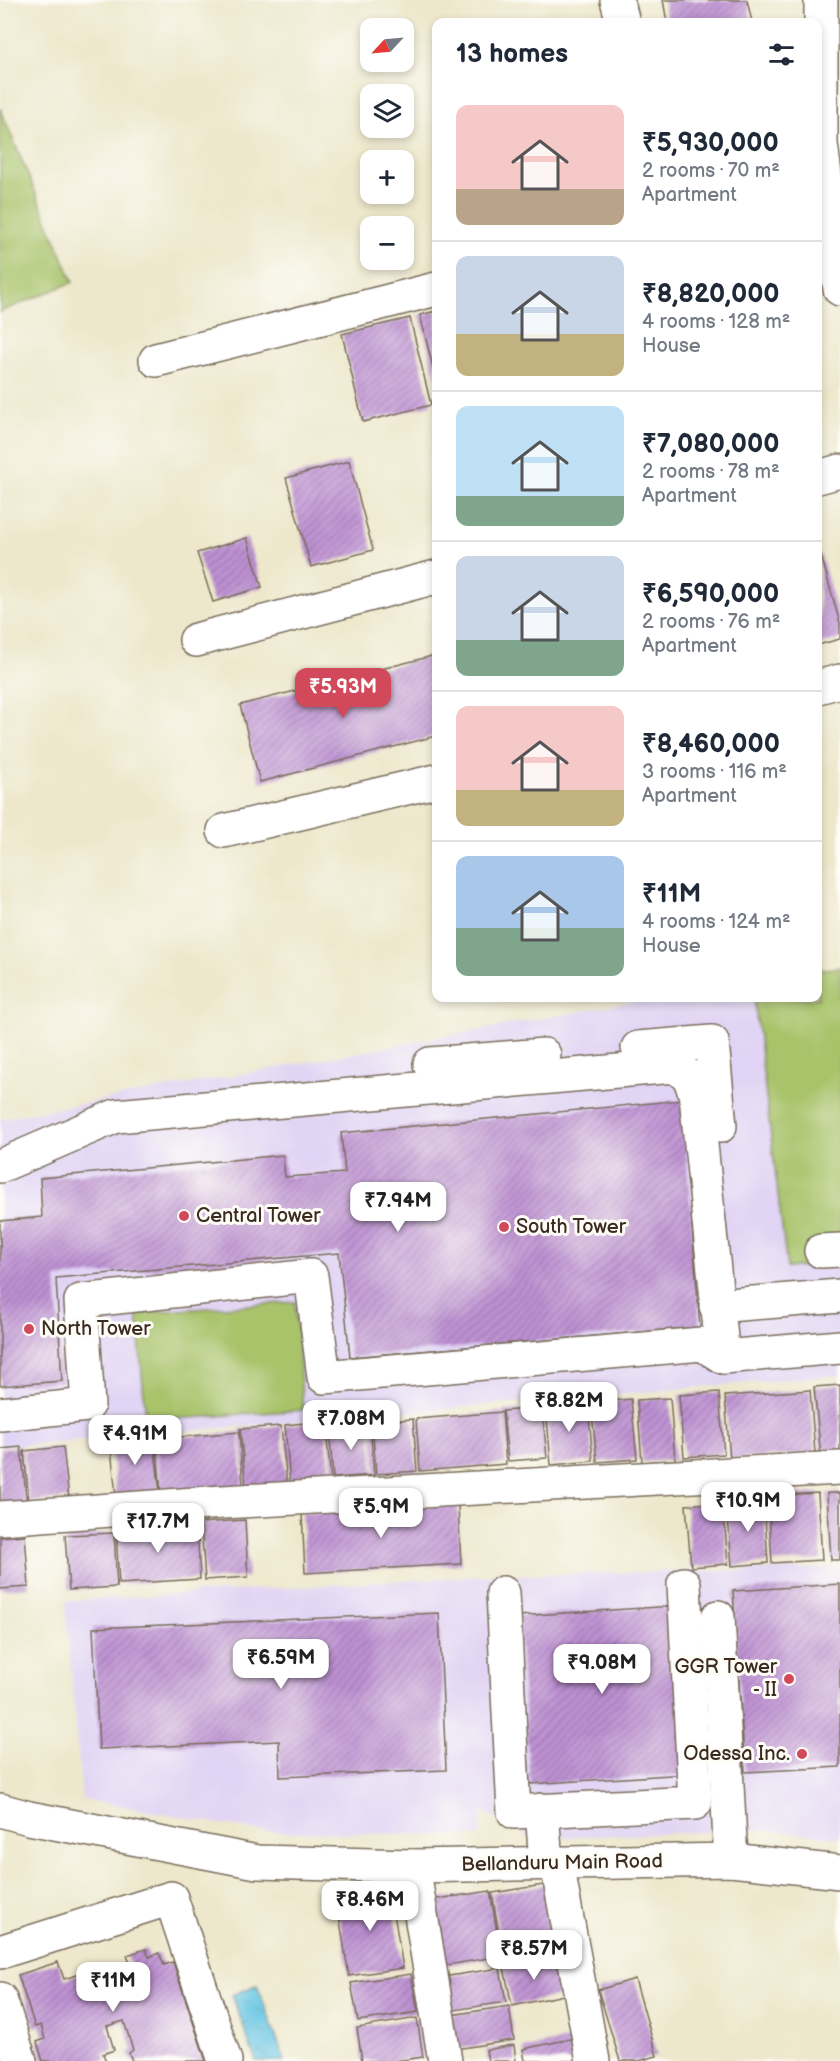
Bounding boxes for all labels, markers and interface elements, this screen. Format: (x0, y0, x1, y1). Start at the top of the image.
north arrow (360, 18, 414, 72)
map controls (360, 18, 414, 270)
icon: filters (765, 38, 798, 71)
text: 13 homes (456, 39, 568, 70)
button: layers (360, 84, 414, 138)
text: ₹5,930,000 (642, 128, 779, 159)
icon: home (504, 129, 576, 201)
button: + (360, 150, 414, 204)
text: 2 rooms · 70 m² (642, 159, 780, 183)
text: Apartment (642, 183, 737, 207)
button: − (360, 216, 414, 270)
text: ₹8,820,000 (642, 279, 780, 310)
icon: home (504, 280, 576, 352)
text: 4 rooms · 128 m² (642, 310, 790, 334)
text: House (642, 334, 701, 358)
text: ₹7,080,000 (642, 429, 779, 460)
icon: home (504, 430, 576, 502)
text: 2 rooms · 78 m² (642, 460, 780, 484)
text: Apartment (642, 484, 737, 508)
text: ₹6,590,000 (642, 579, 779, 610)
icon: home (504, 580, 576, 652)
text: 2 rooms · 76 m² (642, 610, 780, 634)
text: Apartment (642, 634, 737, 658)
pin: ₹5.93M (294, 668, 392, 719)
text: ₹5.93M (309, 675, 377, 699)
text: ₹8,460,000 (642, 729, 780, 760)
icon: home (504, 730, 576, 802)
text: 3 rooms · 116 m² (642, 760, 787, 784)
text: Apartment (642, 784, 737, 808)
text: ₹11M (642, 879, 701, 910)
icon: home (504, 880, 576, 952)
text: 4 rooms · 124 m² (642, 910, 791, 934)
text: House (642, 934, 701, 958)
pin: ₹7.94M (349, 1182, 447, 1233)
text: ₹7.94M (364, 1189, 432, 1213)
place label: Central Tower (196, 1204, 321, 1228)
marker: Central Tower (177, 1209, 191, 1223)
place label: South Tower (516, 1215, 627, 1239)
marker: South Tower (497, 1220, 511, 1234)
place label: North Tower (41, 1317, 151, 1341)
marker: North Tower (22, 1322, 36, 1336)
pin: ₹8.82M (520, 1382, 618, 1433)
text: ₹8.82M (534, 1389, 604, 1413)
pin: ₹7.08M (302, 1400, 400, 1451)
text: ₹7.08M (317, 1407, 385, 1431)
pin: ₹4.91M (86, 1415, 184, 1466)
text: ₹4.91M (103, 1422, 168, 1446)
pin: ₹10.9M (699, 1482, 797, 1533)
pin: ₹5.9M (339, 1488, 423, 1539)
text: ₹10.9M (715, 1489, 781, 1513)
text: ₹5.9M (353, 1495, 409, 1519)
pin: ₹17.7M (109, 1503, 207, 1554)
text: ₹17.7M (126, 1510, 190, 1534)
pin: ₹6.59M (232, 1639, 330, 1690)
pin: ₹9.08M (553, 1644, 651, 1695)
text: ₹6.59M (247, 1646, 315, 1670)
text: ₹9.08M (567, 1651, 637, 1675)
place label: GGR Tower - II (674, 1655, 778, 1702)
marker: GGR Tower - II (782, 1672, 796, 1686)
place label: Odessa Inc. (683, 1742, 790, 1766)
marker: Odessa Inc. (795, 1747, 809, 1761)
street label: Bellanduru Main Road (461, 1849, 663, 1877)
pin: ₹8.46M (321, 1881, 419, 1932)
text: ₹8.46M (336, 1888, 405, 1912)
pin: ₹8.57M (485, 1930, 583, 1981)
text: ₹8.57M (500, 1937, 568, 1961)
pin: ₹11M (77, 1962, 149, 2013)
text: ₹11M (90, 1969, 136, 1993)

